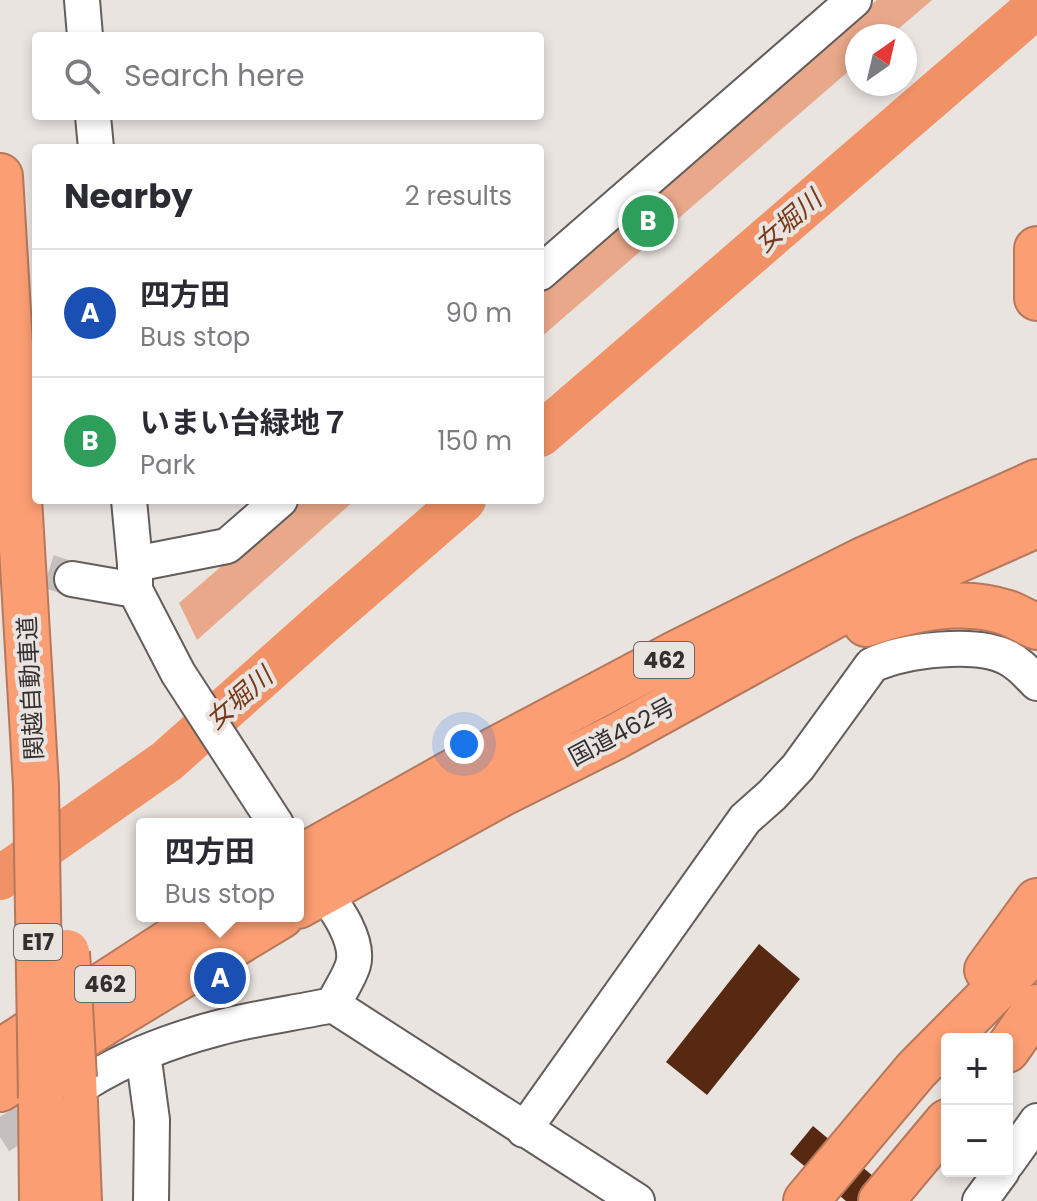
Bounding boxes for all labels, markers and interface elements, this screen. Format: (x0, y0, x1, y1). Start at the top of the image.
north arrow (845, 24, 917, 96)
search box (32, 32, 544, 120)
icon: search (60, 54, 104, 98)
text: Search here (124, 54, 305, 97)
text: Nearby (64, 172, 193, 220)
text: 2 results (405, 178, 512, 214)
water label: 女堀川 (747, 180, 832, 260)
pin: B (622, 191, 674, 251)
text: 四方田 (140, 273, 230, 316)
text: A (80, 295, 100, 331)
text: 90 m (446, 295, 512, 331)
text: Bus stop (140, 319, 250, 355)
text: いまい台緑地７ (140, 401, 350, 444)
text: B (81, 423, 99, 459)
text: 150 m (437, 423, 512, 459)
text: Park (140, 447, 196, 483)
street label: 関越自動車道 (10, 615, 51, 761)
road number: 462 (634, 642, 694, 678)
water label: 女堀川 (198, 657, 283, 737)
street label: 国道462号 (563, 690, 681, 773)
your location (444, 724, 484, 764)
popup (136, 818, 304, 922)
text: 四方田 (165, 830, 255, 873)
text: Bus stop (165, 876, 275, 912)
road number: E17 (14, 924, 62, 960)
pin: A (194, 948, 246, 1008)
road number: 462 (75, 966, 135, 1002)
map controls (941, 1033, 1013, 1177)
button: + (941, 1033, 1013, 1105)
button: − (941, 1105, 1013, 1177)

